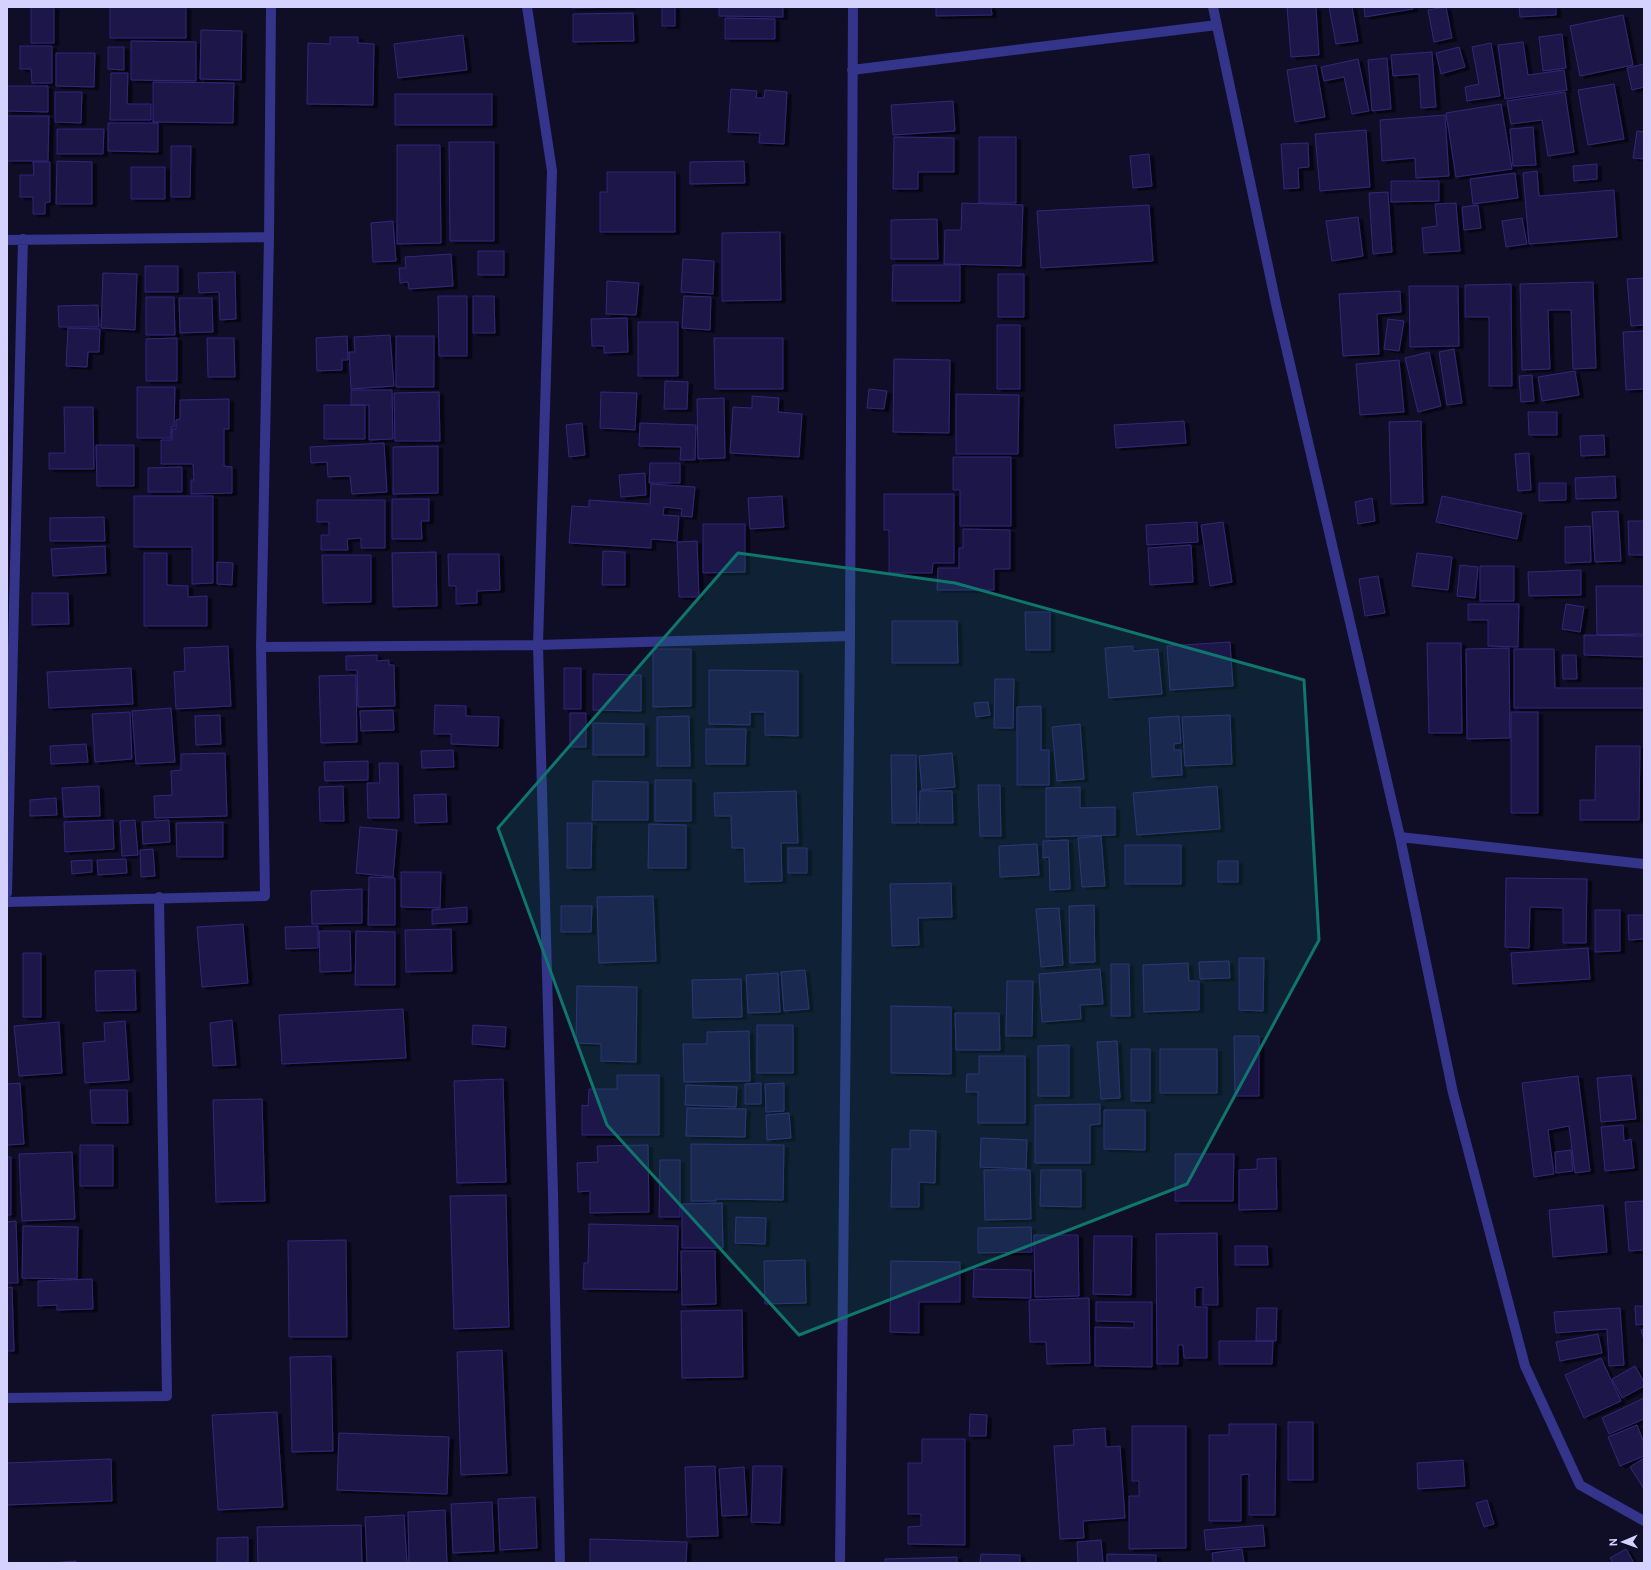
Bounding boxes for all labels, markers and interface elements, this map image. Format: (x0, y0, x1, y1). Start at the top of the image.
north arrow (1603, 1522, 1643, 1562)
text: N (1606, 1538, 1620, 1546)

